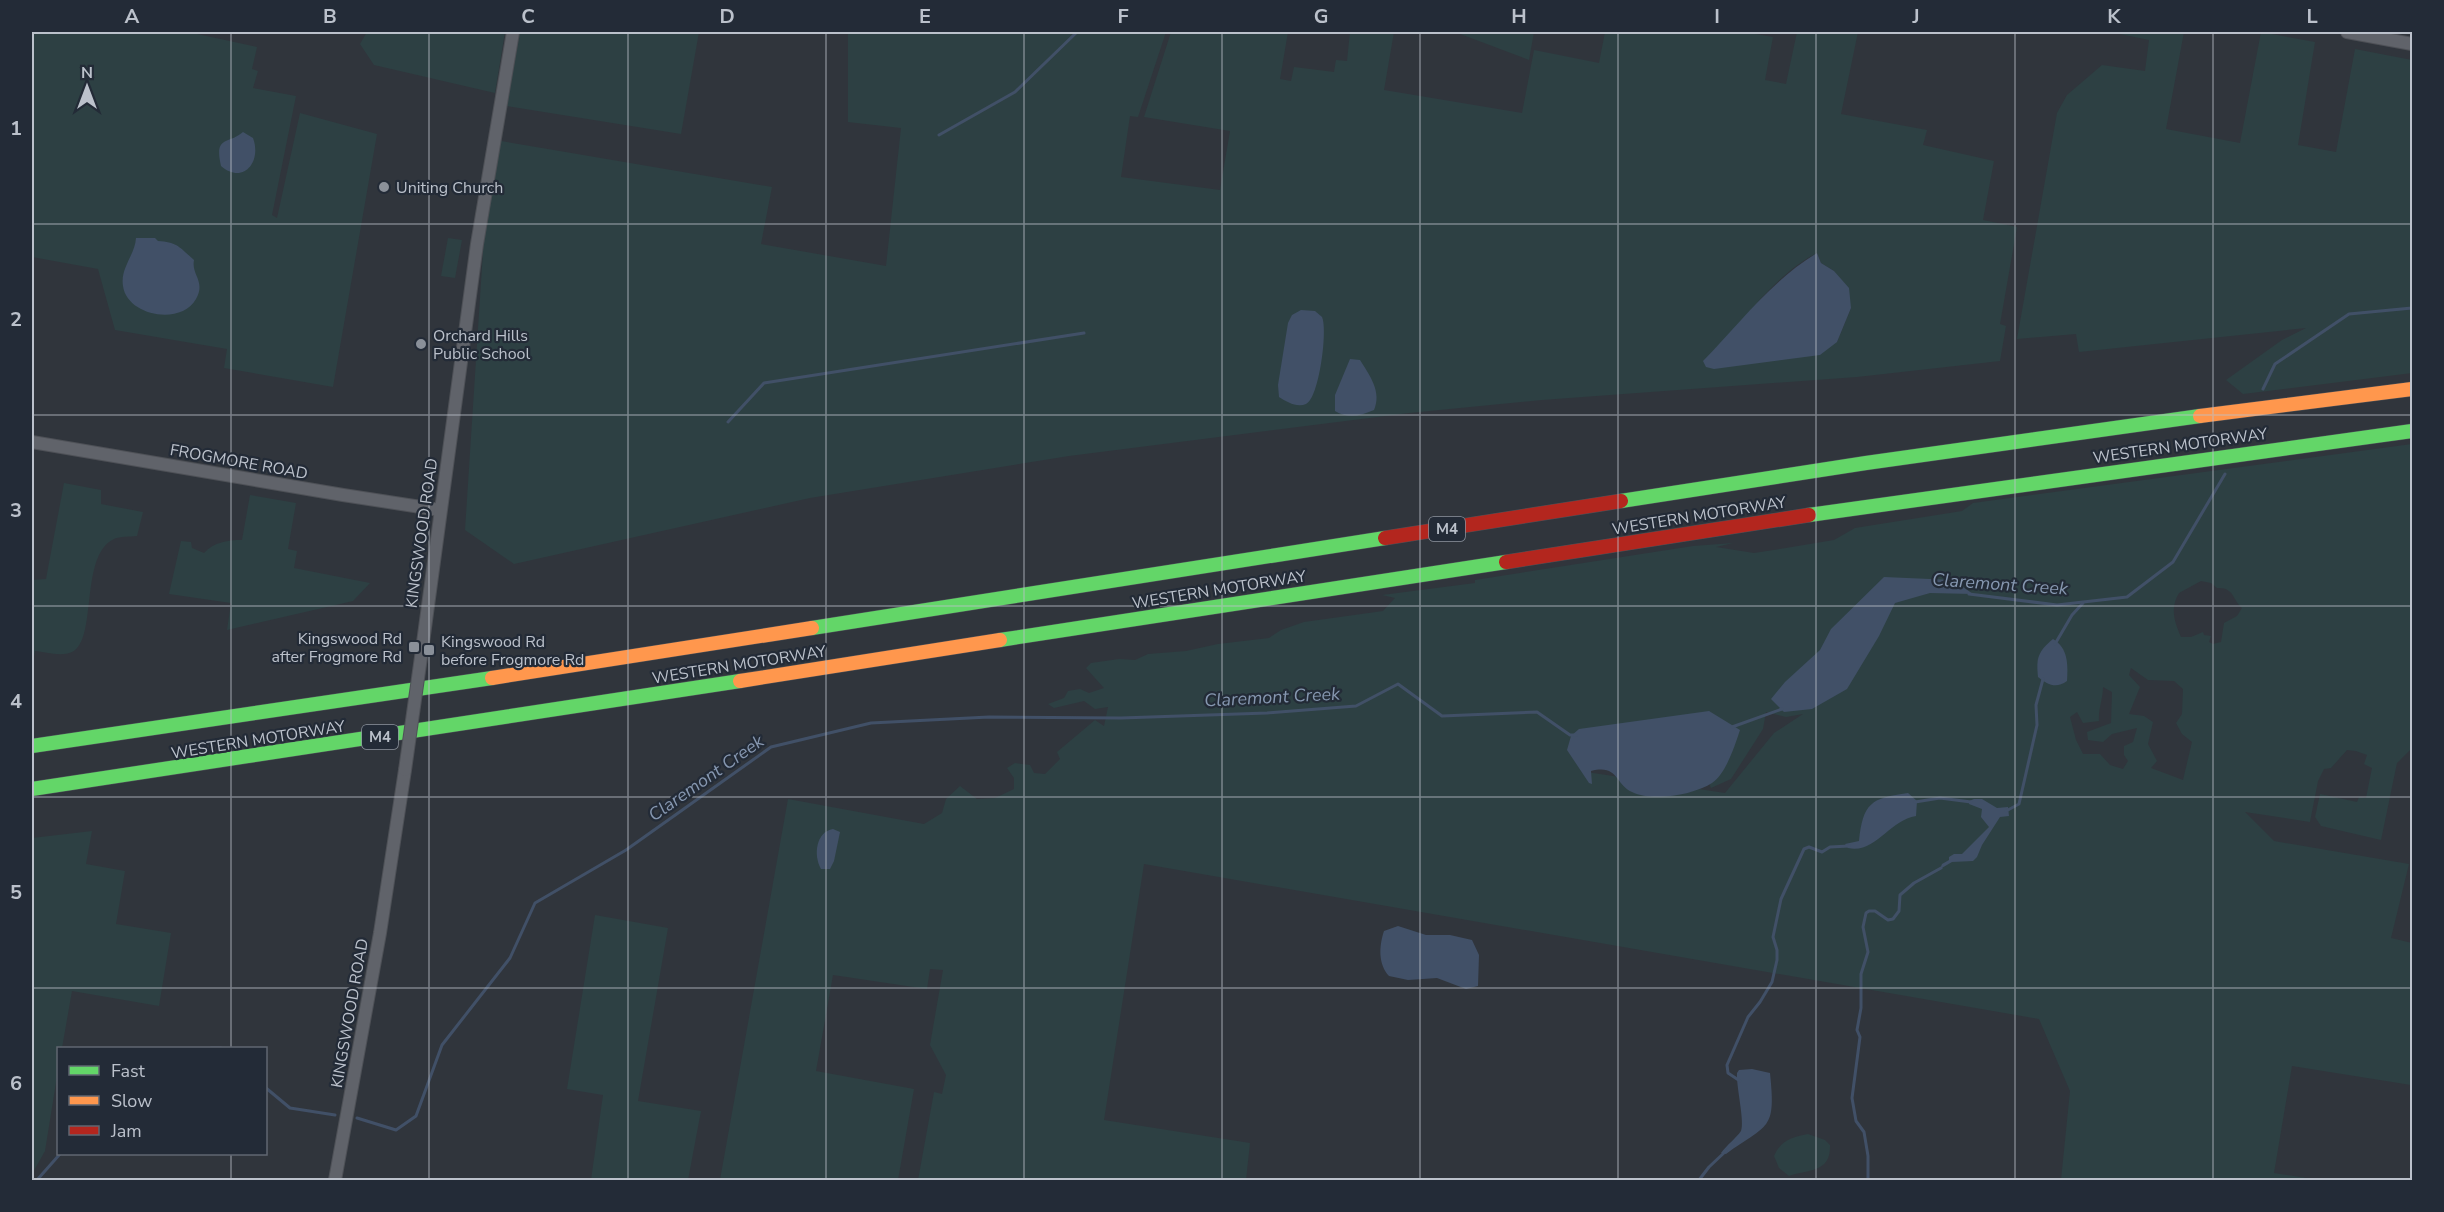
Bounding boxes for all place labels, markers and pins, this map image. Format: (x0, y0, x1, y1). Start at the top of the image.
place label: Uniting Church (396, 177, 503, 199)
marker: Uniting Church (377, 180, 391, 194)
place label: Orchard Hills Public School (433, 325, 530, 365)
marker: Orchard Hills Public School (414, 337, 428, 351)
place label: Kingswood Rd after Frogmore Rd (272, 628, 402, 668)
place label: Kingswood Rd before Frogmore Rd (441, 631, 584, 671)
marker: Kingswood Rd after Frogmore Rd (407, 640, 421, 654)
marker: Kingswood Rd before Frogmore Rd (422, 643, 436, 657)

